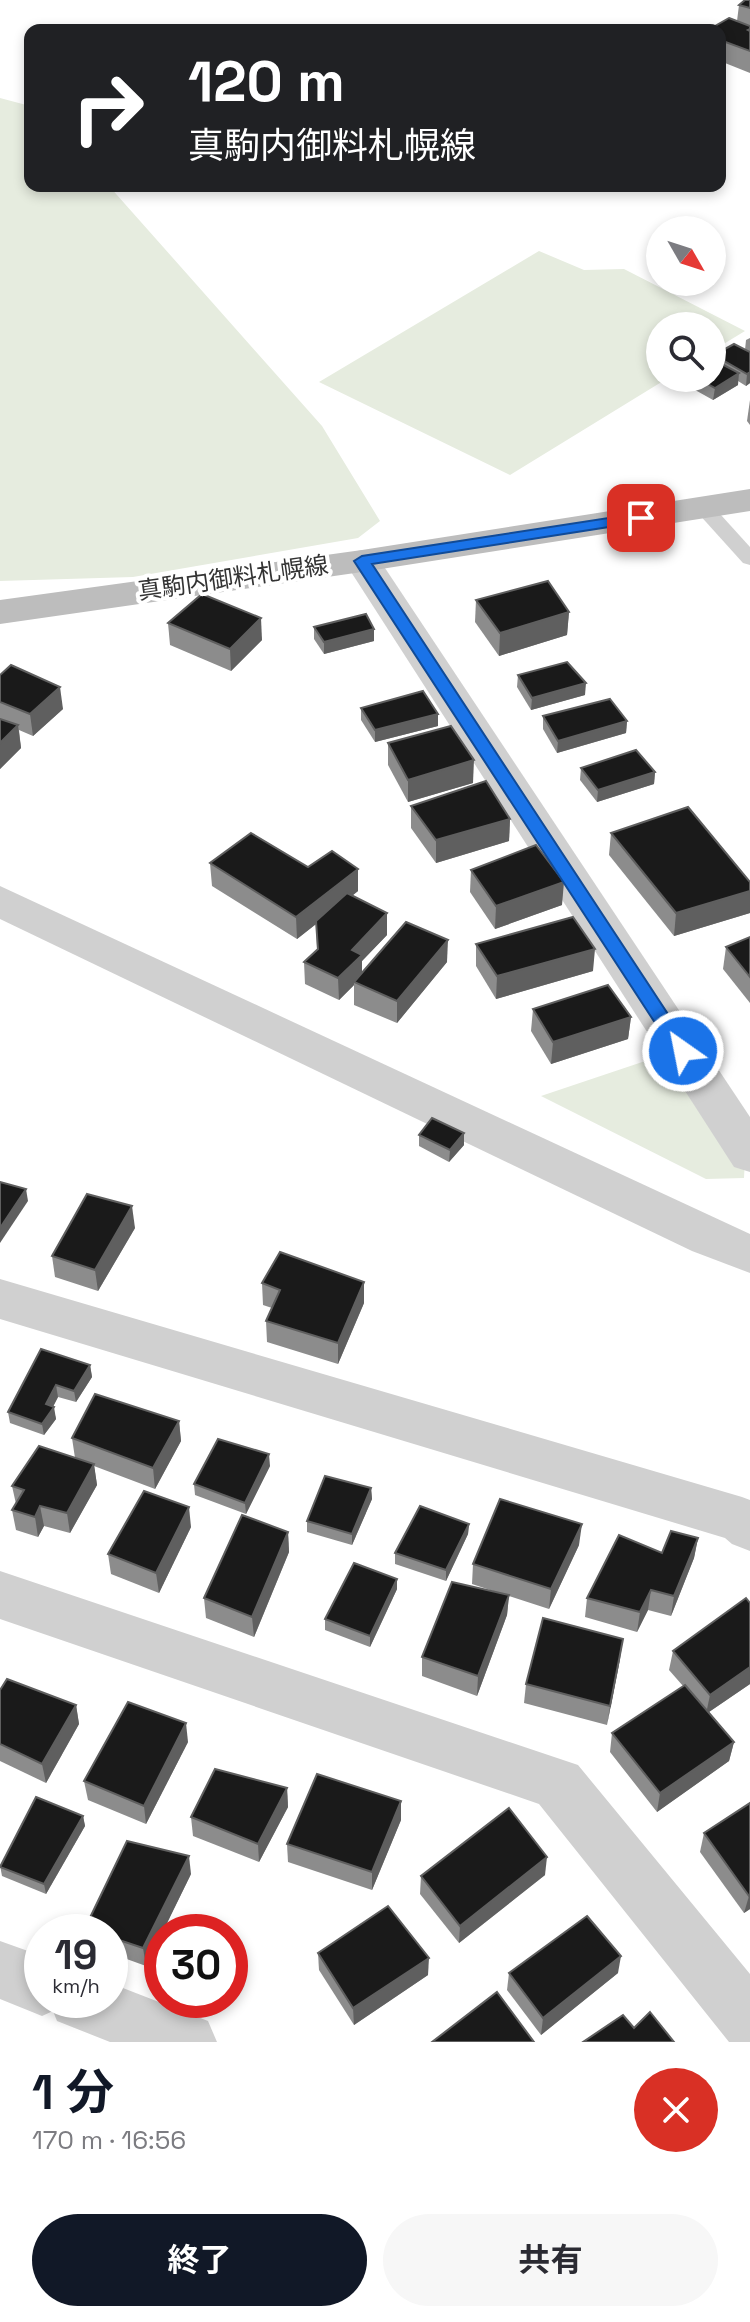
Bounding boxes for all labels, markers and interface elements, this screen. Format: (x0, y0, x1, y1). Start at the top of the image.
text: 120 m (188, 46, 345, 117)
icon: right (56, 56, 160, 160)
text: 真駒内御料札幌線 (188, 123, 476, 169)
north arrow (646, 216, 726, 296)
map controls (646, 216, 726, 392)
button: search (646, 312, 726, 392)
pin (607, 484, 675, 552)
icon: arrive (619, 496, 663, 540)
street label: 真駒内御料札幌線 (136, 549, 330, 606)
position arrow (641, 1009, 725, 1093)
speed limit sign: 30 (144, 1914, 248, 2018)
text: 19 (55, 1930, 97, 1981)
text: km/h (52, 1973, 100, 1999)
text: 1 分 (32, 2062, 114, 2123)
button: close (634, 2068, 718, 2152)
text: 170 m · 16:56 (32, 2123, 186, 2157)
button: 終了 (32, 2214, 367, 2306)
button: 共有 (383, 2214, 718, 2306)

